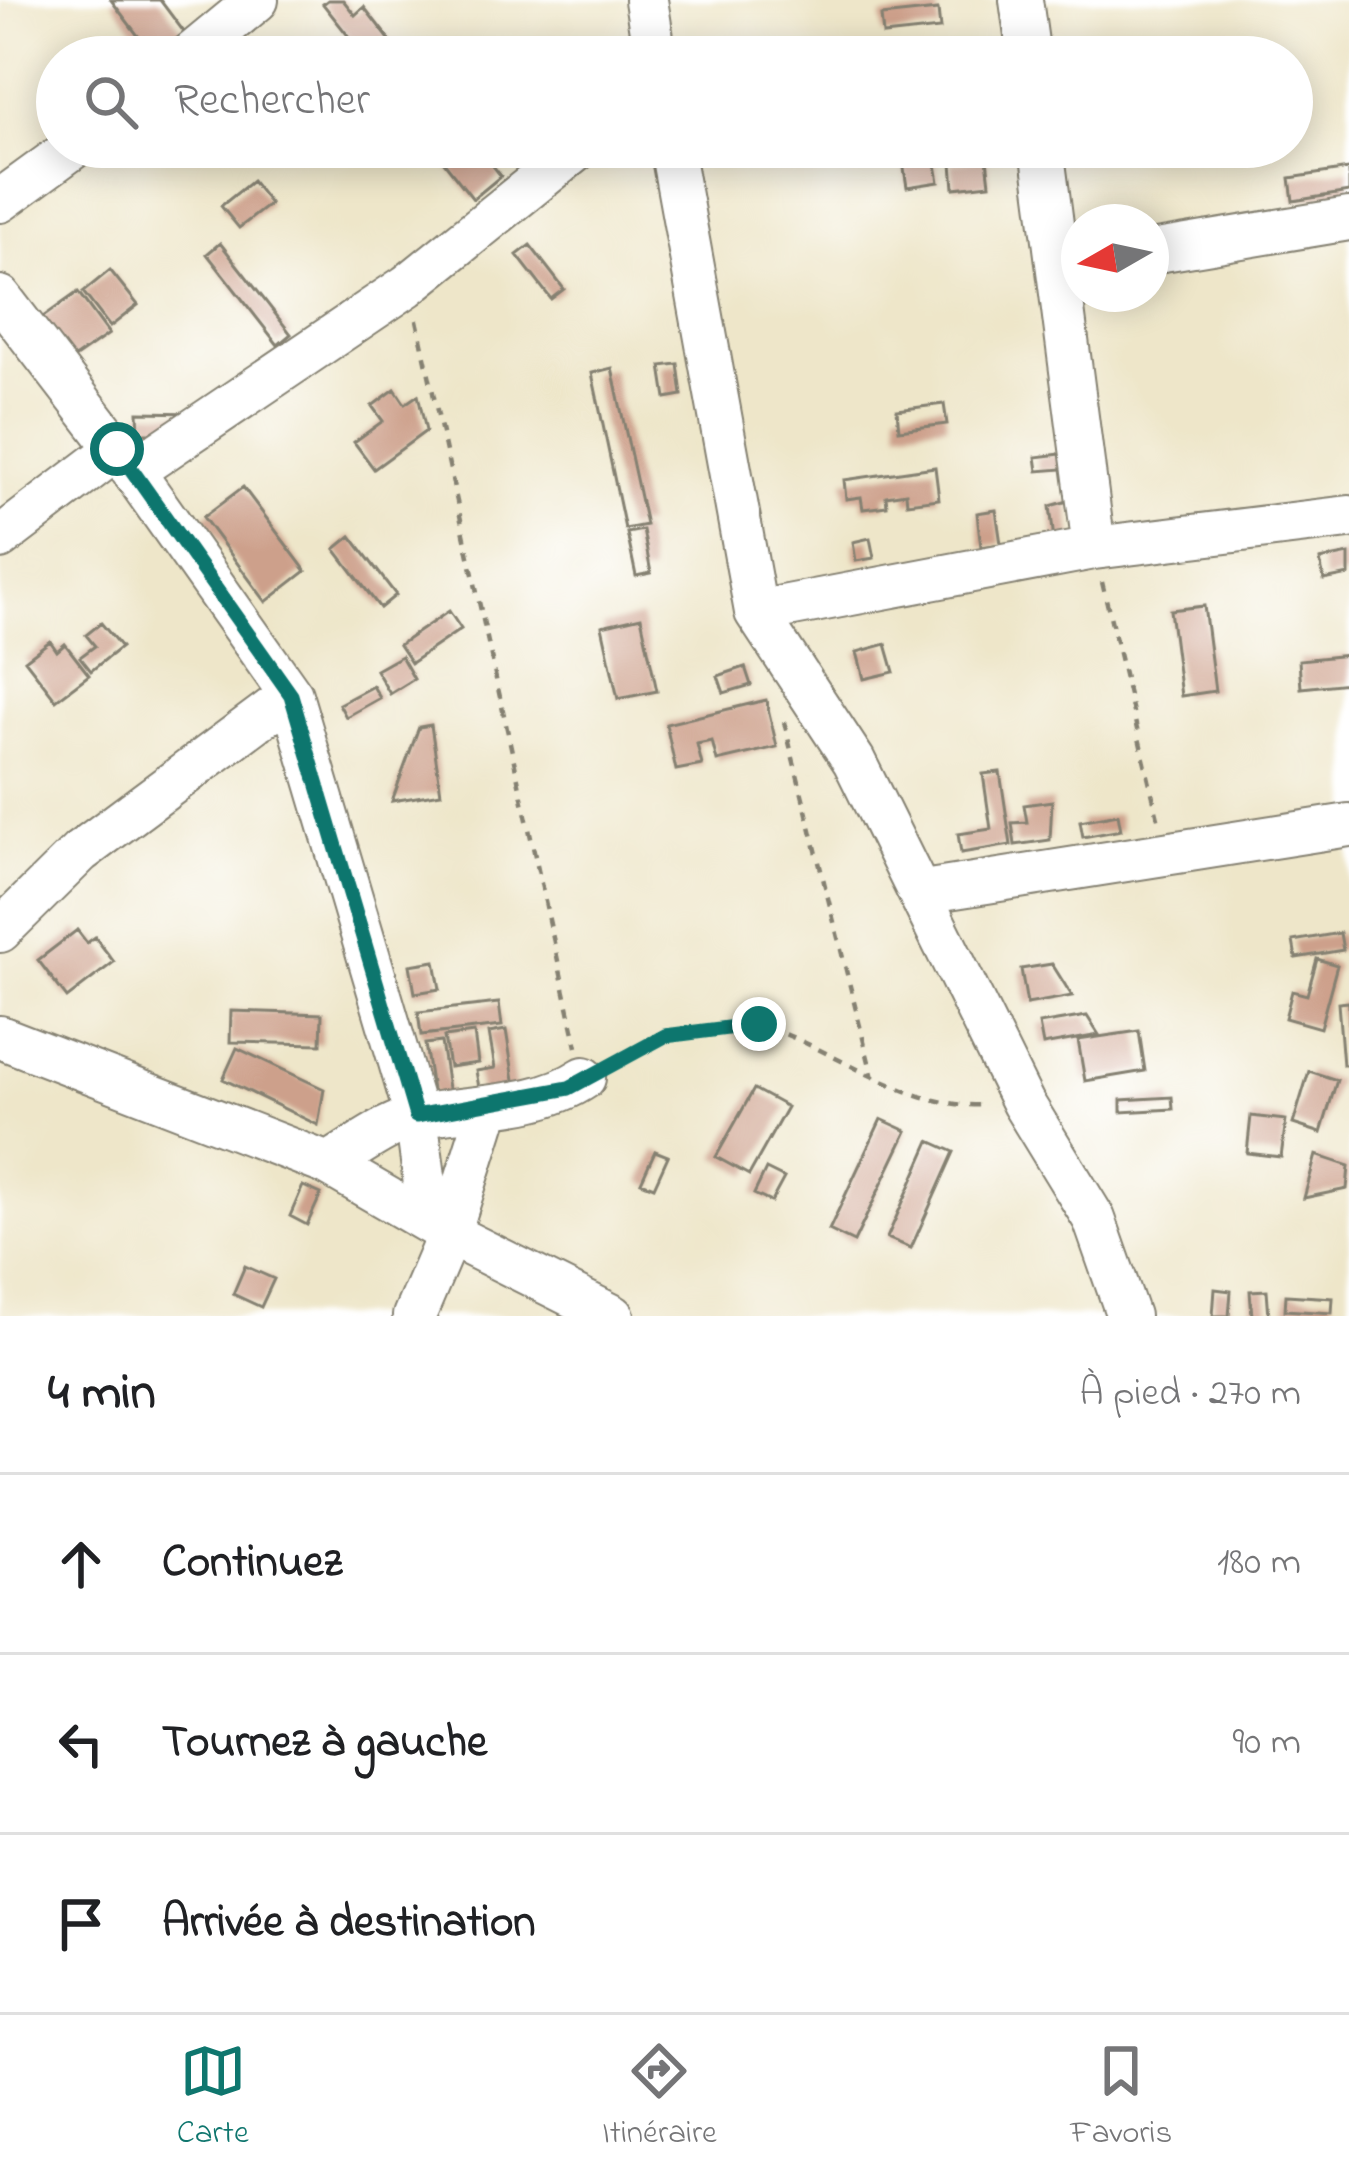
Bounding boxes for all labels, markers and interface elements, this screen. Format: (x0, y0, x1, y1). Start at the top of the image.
search box (36, 36, 1313, 168)
icon: search (78, 69, 144, 135)
text: Rechercher (174, 69, 370, 135)
north arrow (1061, 204, 1169, 312)
route start (90, 422, 144, 476)
route end (732, 997, 786, 1051)
text: 4 min (48, 1357, 156, 1432)
text: À pied · 270 m (1079, 1366, 1301, 1423)
icon: ahead (48, 1531, 114, 1597)
text: Continuez (162, 1531, 342, 1597)
text: 180 m (1217, 1535, 1301, 1592)
icon: left (48, 1711, 114, 1777)
text: Tournez à gauche (162, 1711, 487, 1777)
text: 90 m (1232, 1715, 1301, 1772)
icon: arrive (48, 1891, 114, 1957)
text: Arrivée à destination (162, 1891, 536, 1957)
tab: Carte (177, 2038, 249, 2158)
tab: Itinéraire (602, 2038, 717, 2158)
tab: Favoris (1070, 2038, 1172, 2158)

